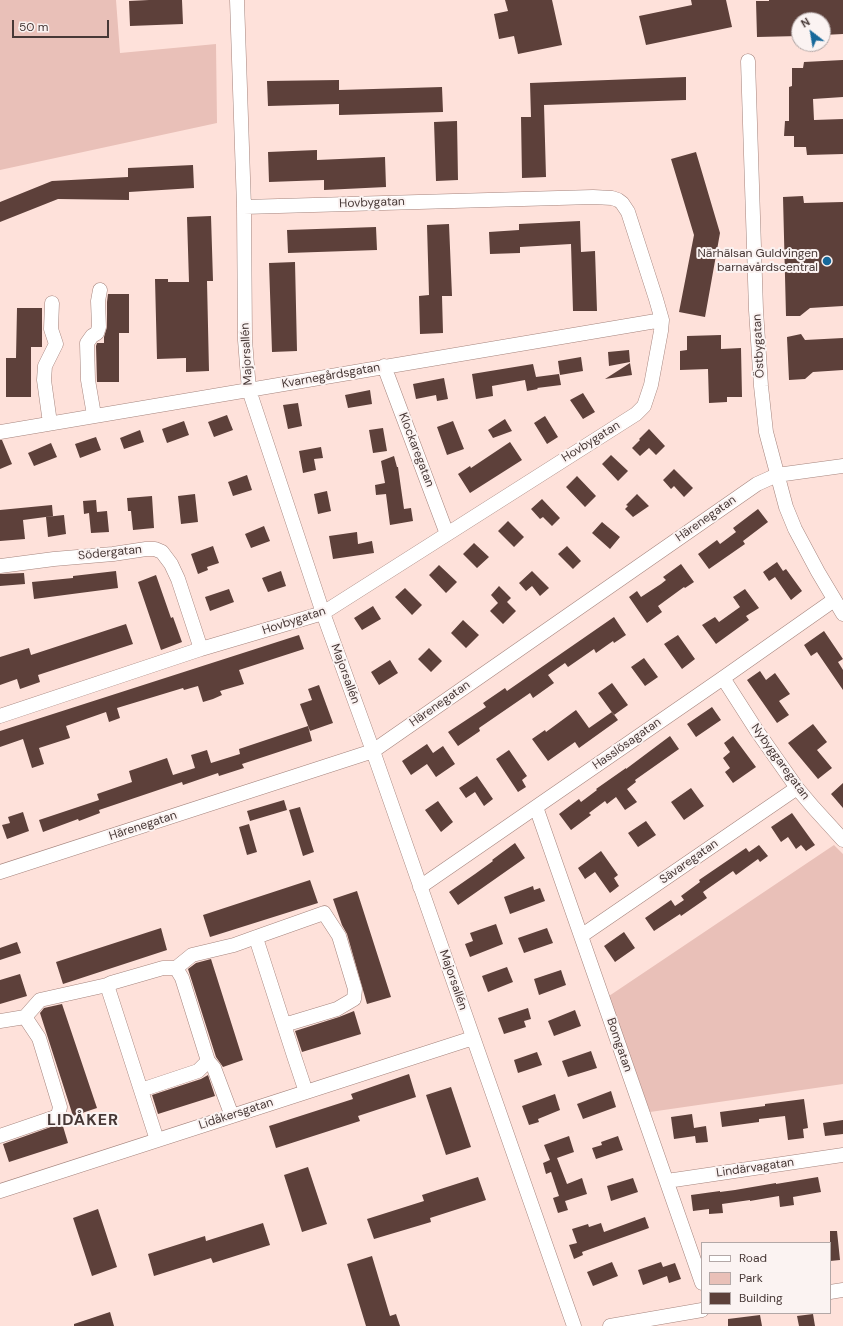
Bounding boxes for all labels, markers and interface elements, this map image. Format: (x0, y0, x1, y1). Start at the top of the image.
scale bar (14, 12, 111, 38)
north arrow (791, 12, 831, 52)
text: N (798, 15, 812, 31)
text: 50 m (19, 19, 48, 35)
street label: Hovbygatan (339, 195, 405, 211)
place label: Närhälsan Guldvingen barnavårdscentral (698, 247, 818, 275)
marker: Närhälsan Guldvingen barnavårdscentral (821, 255, 833, 267)
street label: Östbygatan (750, 314, 768, 378)
street label: Majorsallén (238, 322, 256, 386)
street label: Kvarnegårdsgatan (281, 360, 381, 392)
street label: Klockaregatan (395, 411, 437, 489)
street label: Hovbygatan (559, 418, 623, 466)
street label: Härenegatan (673, 493, 739, 545)
street label: Södergatan (77, 543, 143, 563)
street label: Hovbygatan (260, 604, 328, 638)
street label: Majorsallén (328, 642, 362, 706)
street label: Härenegatan (407, 678, 473, 730)
street label: Hasslösagatan (590, 715, 664, 773)
street label: Nybyggaregatan (748, 721, 812, 803)
street label: Härenegatan (107, 808, 179, 844)
street label: Sävaregatan (657, 837, 721, 887)
street label: Majorsallén (436, 948, 470, 1012)
street label: Bomgatan (603, 1016, 635, 1074)
street label: Lidåkersgatan (197, 1095, 275, 1133)
district label: LIDÅKER (47, 1111, 119, 1131)
street label: Lindärvagatan (715, 1155, 795, 1181)
legend (701, 1242, 831, 1314)
text: Road (739, 1250, 767, 1266)
text: Park (739, 1270, 763, 1286)
text: Building (739, 1290, 783, 1306)

